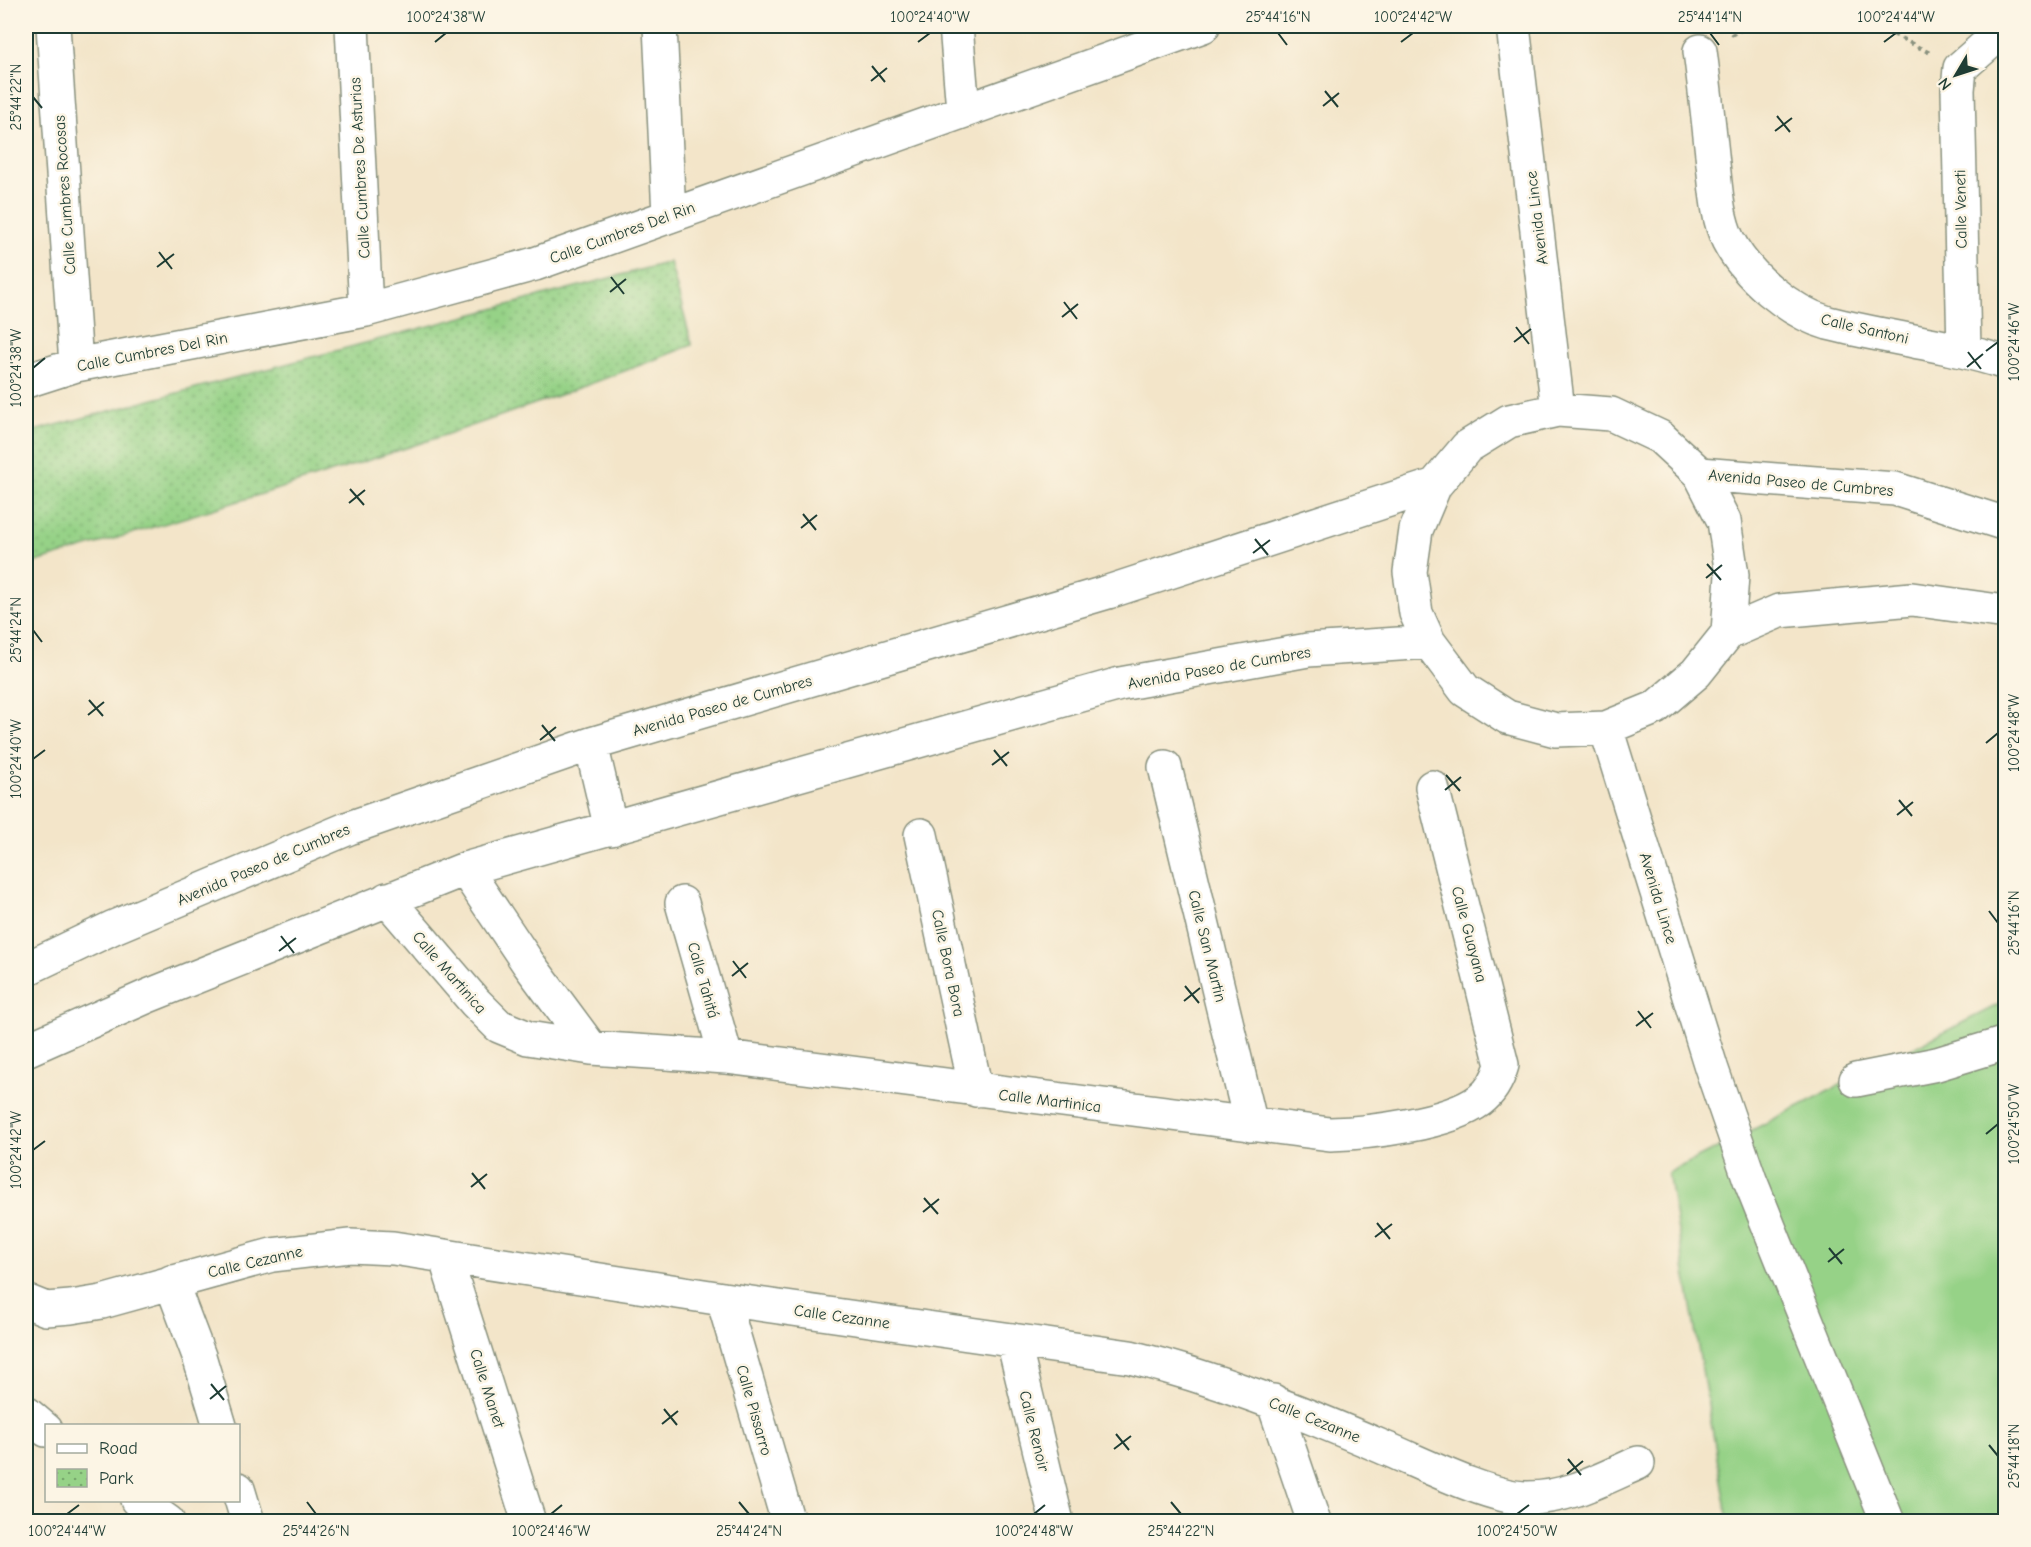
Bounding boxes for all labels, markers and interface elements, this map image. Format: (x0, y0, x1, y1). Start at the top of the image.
text: 100°24'38"W (407, 8, 485, 26)
text: 100°24'40"W (890, 8, 970, 26)
text: 25°44'16"N (1245, 8, 1311, 26)
text: 100°24'42"W (1374, 8, 1452, 26)
text: 25°44'14"N (1678, 8, 1742, 26)
text: 100°24'44"W (1857, 8, 1935, 26)
north arrow (1926, 45, 1986, 105)
text: 25°44'22"N (7, 64, 25, 130)
text: N (1935, 74, 1955, 94)
street label: Calle Cumbres De Asturias (346, 77, 374, 259)
street label: Calle Cumbres Rocosas (50, 114, 80, 275)
street label: Calle Veneti (1951, 169, 1971, 249)
street label: Avenida Lince (1522, 170, 1552, 266)
street label: Calle Cumbres Del Rin (547, 198, 697, 268)
text: 100°24'46"W (2005, 303, 2023, 381)
street label: Calle Santoni (1819, 310, 1910, 348)
text: 100°24'38"W (7, 329, 25, 407)
street label: Calle Cumbres Del Rin (75, 329, 229, 375)
street label: Avenida Paseo de Cumbres (1708, 466, 1894, 500)
text: 25°44'24"N (7, 597, 25, 663)
street label: Avenida Paseo de Cumbres (1126, 643, 1312, 693)
street label: Avenida Paseo de Cumbres (631, 672, 814, 740)
text: 100°24'48"W (2005, 694, 2023, 772)
text: 100°24'40"W (7, 719, 25, 799)
street label: Avenida Paseo de Cumbres (174, 820, 353, 909)
street label: Avenida Lince (1636, 850, 1680, 946)
street label: Calle Guayana (1448, 884, 1490, 984)
street label: Calle San Martin (1184, 888, 1230, 1004)
text: 25°44'16"N (2005, 890, 2023, 956)
street label: Calle Bora Bora (928, 908, 968, 1018)
street label: Calle Martinica (409, 928, 490, 1017)
street label: Calle Tahitá (684, 940, 722, 1020)
text: 100°24'50"W (2005, 1084, 2023, 1164)
street label: Calle Martinica (998, 1086, 1102, 1116)
text: 100°24'42"W (7, 1111, 25, 1189)
street label: Calle Cezanne (206, 1242, 304, 1282)
street label: Calle Cezanne (793, 1301, 891, 1333)
street label: Calle Manet (466, 1347, 508, 1430)
street label: Calle Pissarro (733, 1363, 776, 1458)
street label: Calle Renoir (1015, 1389, 1053, 1474)
street label: Calle Cezanne (1266, 1393, 1363, 1446)
legend (45, 1424, 240, 1502)
text: 25°44'18"N (2005, 1424, 2023, 1488)
text: Road (99, 1438, 138, 1459)
text: Park (99, 1468, 134, 1489)
text: 100°24'44"W (28, 1522, 106, 1540)
text: 25°44'26"N (282, 1522, 350, 1540)
text: 100°24'46"W (512, 1522, 590, 1540)
text: 25°44'24"N (716, 1522, 782, 1540)
text: 100°24'48"W (995, 1522, 1073, 1540)
text: 25°44'22"N (1148, 1522, 1214, 1540)
text: 100°24'50"W (1477, 1522, 1557, 1540)

